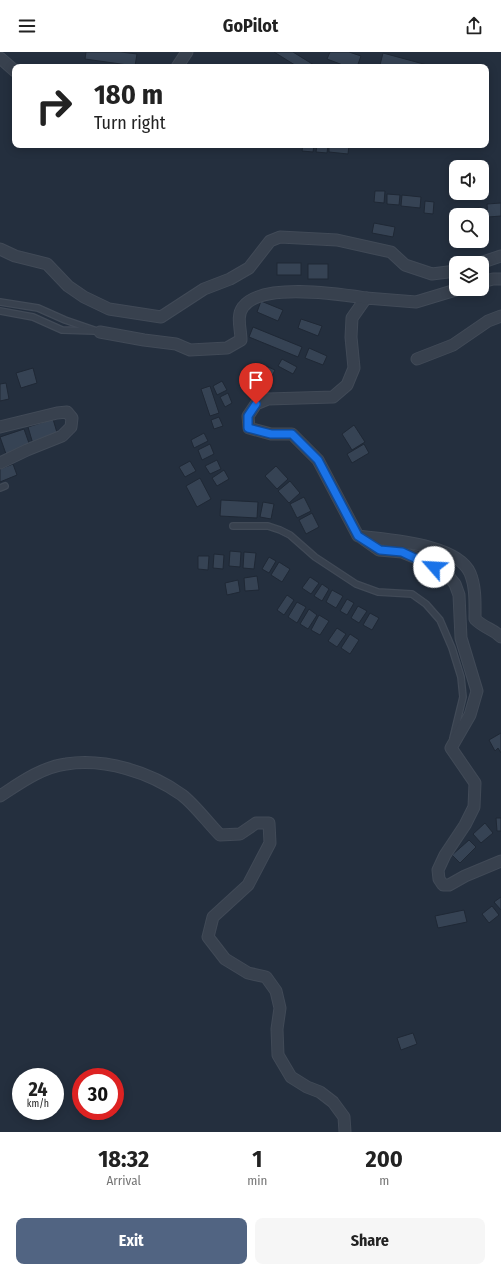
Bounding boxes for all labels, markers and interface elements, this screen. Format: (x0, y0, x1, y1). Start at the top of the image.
icon: menu (16, 15, 38, 37)
text: GoPilot (223, 15, 278, 37)
icon: share (463, 15, 485, 37)
text: 180 m (94, 78, 163, 111)
icon: right (28, 80, 80, 132)
text: Turn right (94, 112, 166, 134)
map controls (449, 160, 489, 296)
button: sound (449, 160, 489, 200)
button: search (449, 208, 489, 248)
button: layers (449, 256, 489, 296)
pin (239, 363, 273, 404)
icon: arrive (245, 369, 267, 391)
position arrow (413, 546, 455, 588)
speed limit sign: 30 (72, 1068, 124, 1120)
text: 24 (28, 1077, 48, 1101)
text: km/h (27, 1098, 49, 1110)
text: 18:32 (98, 1145, 149, 1173)
text: 1 (252, 1145, 262, 1173)
text: 200 (366, 1145, 403, 1173)
text: Arrival (106, 1173, 141, 1188)
text: min (247, 1173, 267, 1188)
text: m (379, 1173, 389, 1188)
button: Exit (16, 1218, 247, 1264)
button: Share (255, 1218, 485, 1264)

